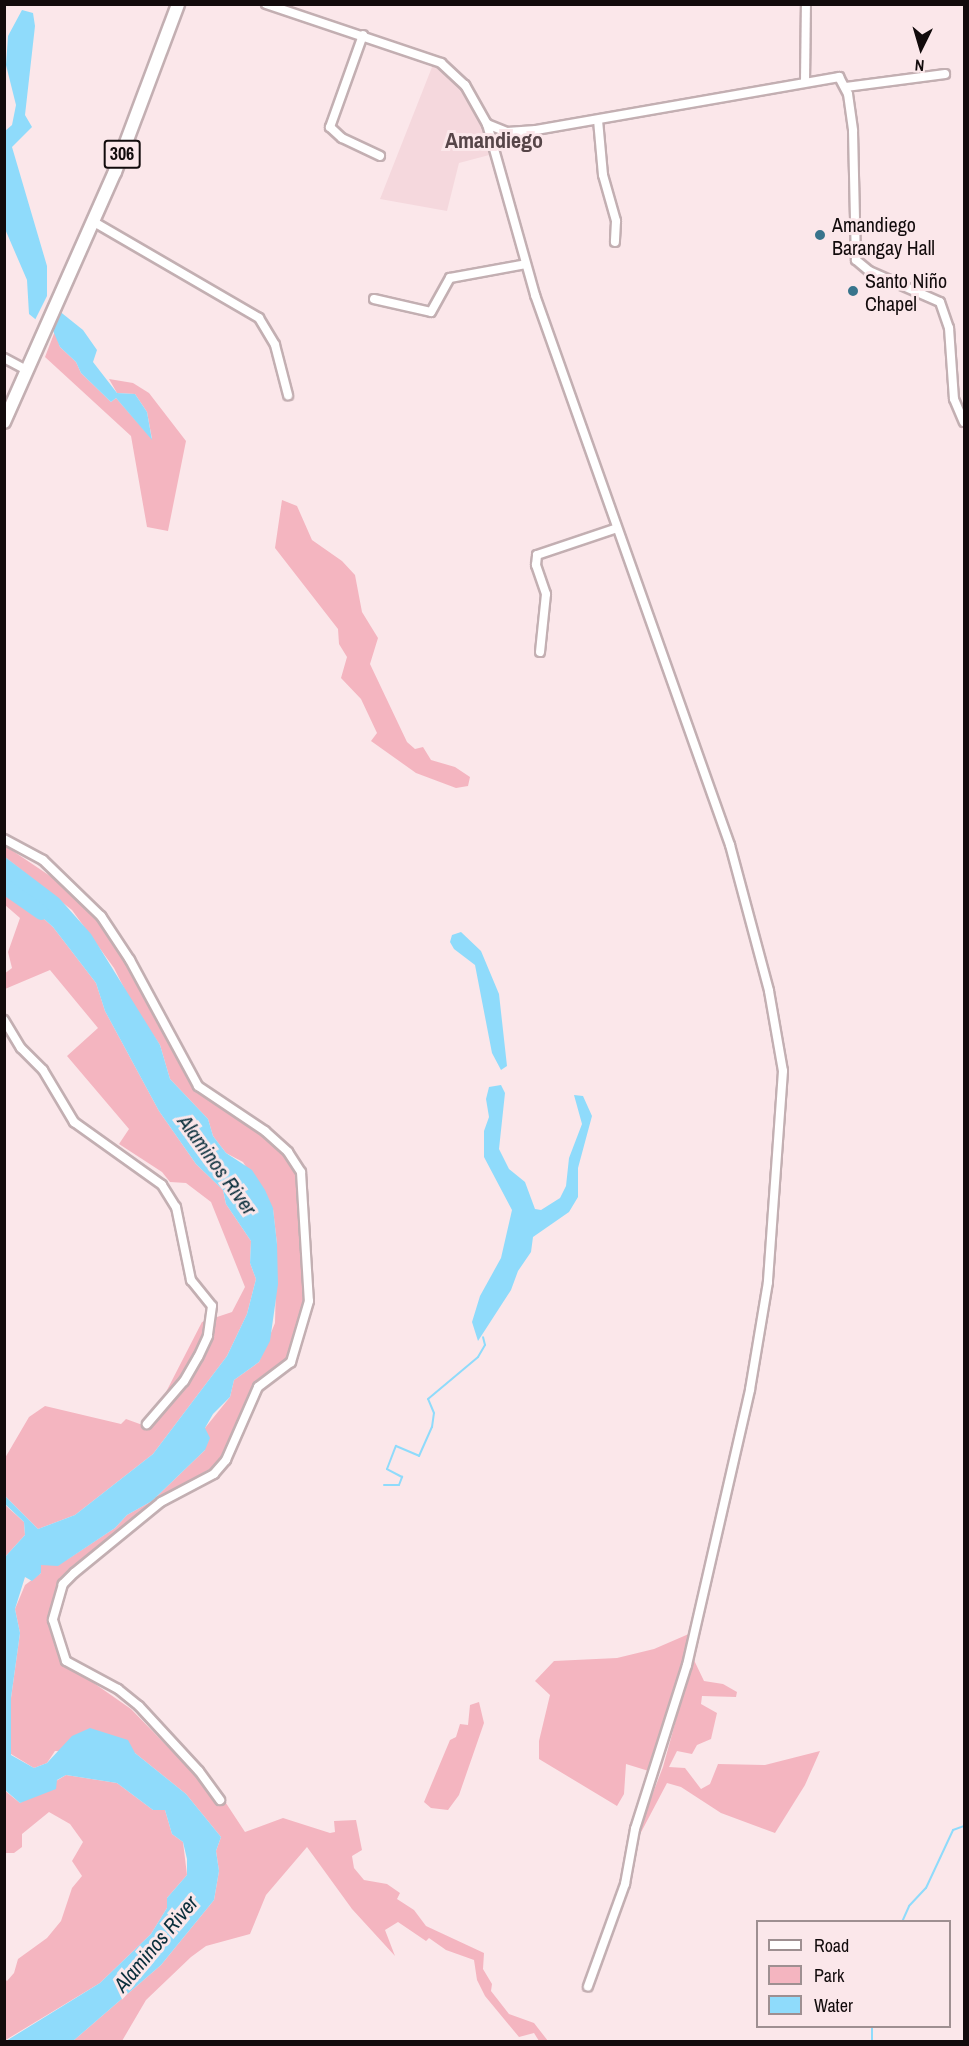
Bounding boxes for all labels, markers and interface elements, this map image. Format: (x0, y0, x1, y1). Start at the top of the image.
north arrow (891, 18, 951, 78)
text: N (914, 55, 925, 77)
district label: Amandiego (445, 128, 543, 154)
road number: 306 (102, 139, 142, 169)
place label: Amandiego Barangay Hall (832, 212, 935, 259)
marker: Amandiego Barangay Hall (813, 228, 827, 242)
place label: Santo Niño Chapel (865, 268, 947, 315)
marker: Santo Niño Chapel (846, 284, 860, 298)
water label: Alaminos River (172, 1110, 262, 1220)
water label: Alaminos River (109, 1891, 203, 1997)
legend (756, 1920, 951, 2028)
text: Road (814, 1933, 849, 1958)
text: Park (814, 1963, 844, 1988)
text: Water (814, 1993, 853, 2018)

